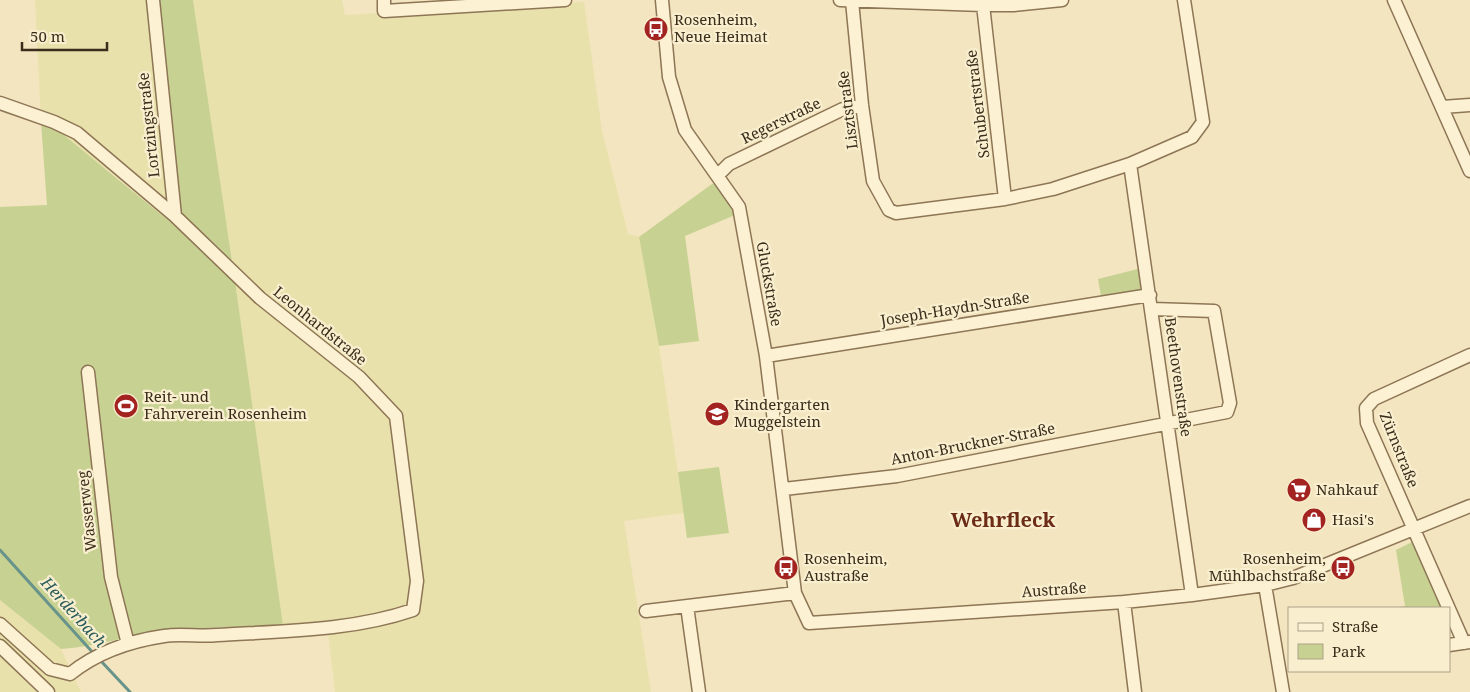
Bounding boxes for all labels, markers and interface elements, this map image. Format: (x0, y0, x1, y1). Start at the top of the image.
place label: Rosenheim, Neue Heimat (674, 9, 768, 46)
bus stop icon: Rosenheim, Neue Heimat (643, 16, 669, 42)
scale bar (22, 20, 108, 52)
text: 50 m (30, 26, 65, 46)
street label: Schubertstraße (960, 49, 994, 160)
street label: Lisztstraße (832, 70, 862, 150)
street label: Lortzingstraße (133, 72, 163, 179)
street label: Regerstraße (738, 92, 824, 148)
street label: Gluckstraße (753, 240, 787, 328)
street label: Leonhardstraße (270, 281, 372, 369)
street label: Joseph-Haydn-Straße (878, 286, 1031, 330)
street label: Beethovenstraße (1161, 316, 1197, 438)
place label: Reit- und Fahrverein Rosenheim (144, 386, 307, 423)
sports icon: Reit- und Fahrverein Rosenheim (113, 393, 139, 419)
place label: Kindergarten Muggelstein (734, 394, 830, 431)
school or university icon: Kindergarten Muggelstein (704, 401, 730, 427)
street label: Zürnstraße (1376, 409, 1424, 491)
street label: Anton-Bruckner-Straße (889, 417, 1057, 469)
street label: Wasserweg (72, 470, 100, 552)
supermarket icon: Nahkauf (1286, 477, 1312, 503)
place label: Nahkauf (1316, 479, 1379, 499)
district label: Wehrfleck (951, 506, 1055, 533)
shop icon: Hasi's (1301, 507, 1327, 533)
place label: Hasi's (1332, 509, 1374, 529)
place label: Rosenheim, Austraße (804, 548, 887, 585)
place label: Rosenheim, Mühlbachstraße (1209, 548, 1326, 585)
bus stop icon: Rosenheim, Austraße (773, 555, 799, 581)
bus stop icon: Rosenheim, Mühlbachstraße (1330, 555, 1356, 581)
water label: Herderbach (36, 571, 112, 652)
street label: Austraße (1021, 577, 1087, 601)
legend (1288, 607, 1450, 672)
text: Straße (1332, 616, 1378, 636)
text: Park (1332, 641, 1366, 661)

